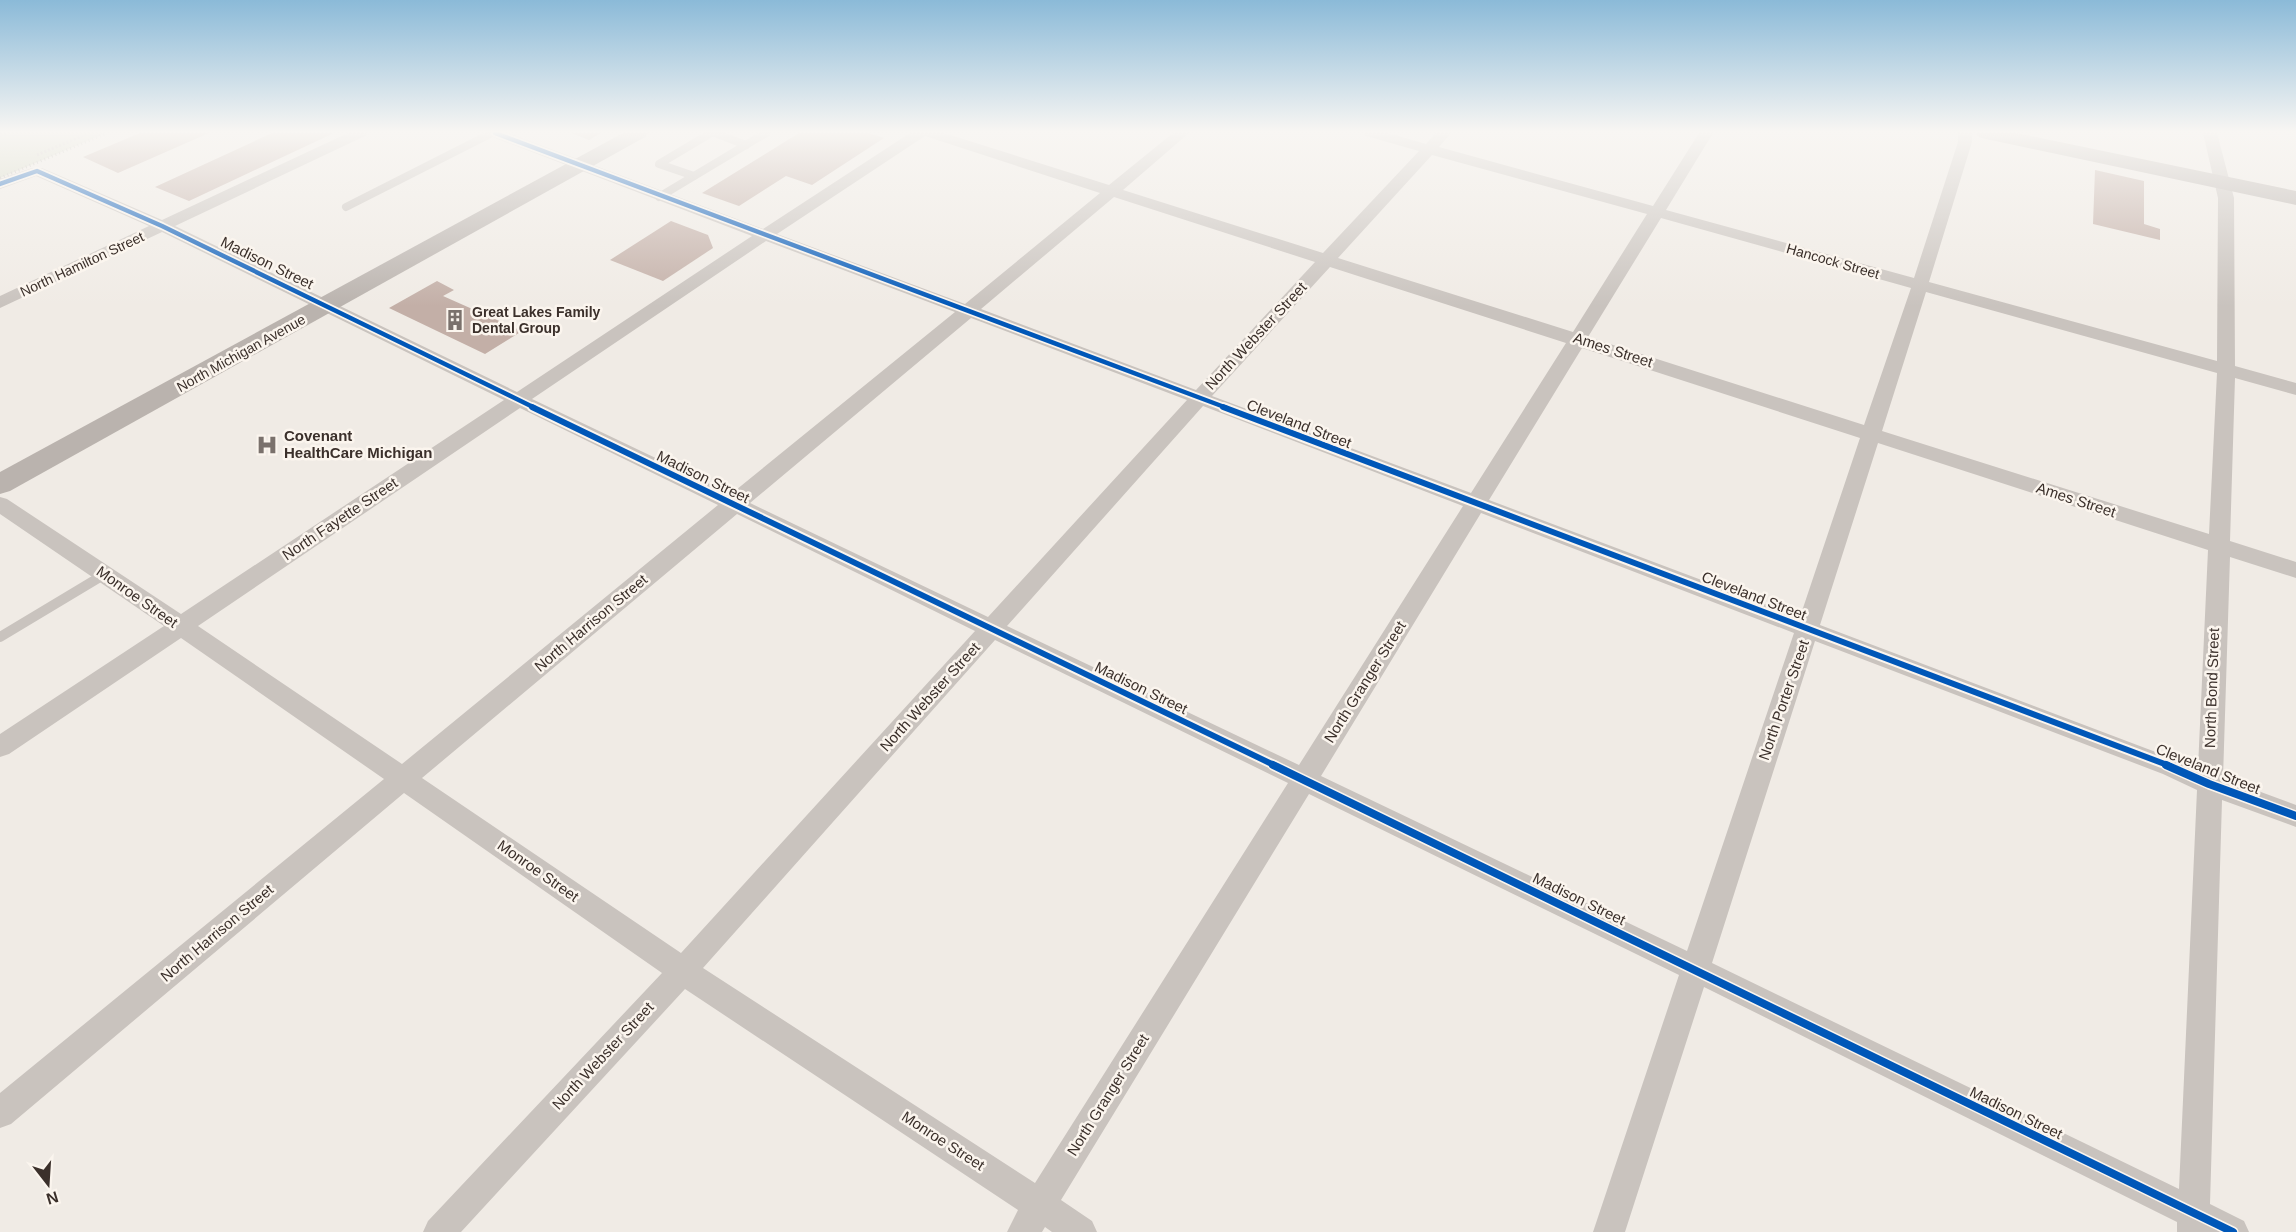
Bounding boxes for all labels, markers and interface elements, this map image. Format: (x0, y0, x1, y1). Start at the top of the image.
street label: North Hamilton Street (18, 228, 146, 300)
street label: Madison Street (218, 233, 317, 293)
street label: Hancock Street (1785, 240, 1881, 282)
street label: North Webster Street (1201, 278, 1310, 393)
place label: Great Lakes Family Dental Group (472, 304, 601, 336)
building icon: Great Lakes Family Dental Group (443, 308, 467, 332)
street label: North Michigan Avenue (174, 311, 308, 395)
street label: Ames Street (1571, 329, 1656, 371)
street label: Cleveland Street (1244, 396, 1355, 452)
place label: Covenant HealthCare Michigan (284, 427, 432, 461)
hospital icon: Covenant HealthCare Michigan (255, 433, 279, 457)
street label: Madison Street (654, 447, 753, 507)
street label: North Fayette Street (279, 473, 401, 563)
street label: Ames Street (2034, 479, 2119, 521)
street label: Monroe Street (93, 562, 182, 631)
street label: Cleveland Street (1699, 568, 1810, 624)
street label: North Harrison Street (531, 570, 651, 675)
street label: North Granger Street (1320, 617, 1409, 746)
street label: North Bond Street (2201, 627, 2222, 748)
street label: North Porter Street (1755, 637, 1812, 762)
street label: North Webster Street (876, 638, 984, 755)
street label: Madison Street (1092, 658, 1191, 718)
street label: Cleveland Street (2154, 740, 2264, 797)
street label: Monroe Street (494, 836, 583, 905)
street label: Madison Street (1530, 869, 1629, 929)
street label: North Harrison Street (157, 880, 277, 985)
street label: North Webster Street (548, 998, 657, 1113)
street label: North Granger Street (1063, 1030, 1152, 1159)
street label: Madison Street (1967, 1083, 2066, 1143)
street label: Monroe Street (899, 1108, 988, 1174)
north arrow (18, 1154, 78, 1214)
text: N (44, 1188, 60, 1208)

